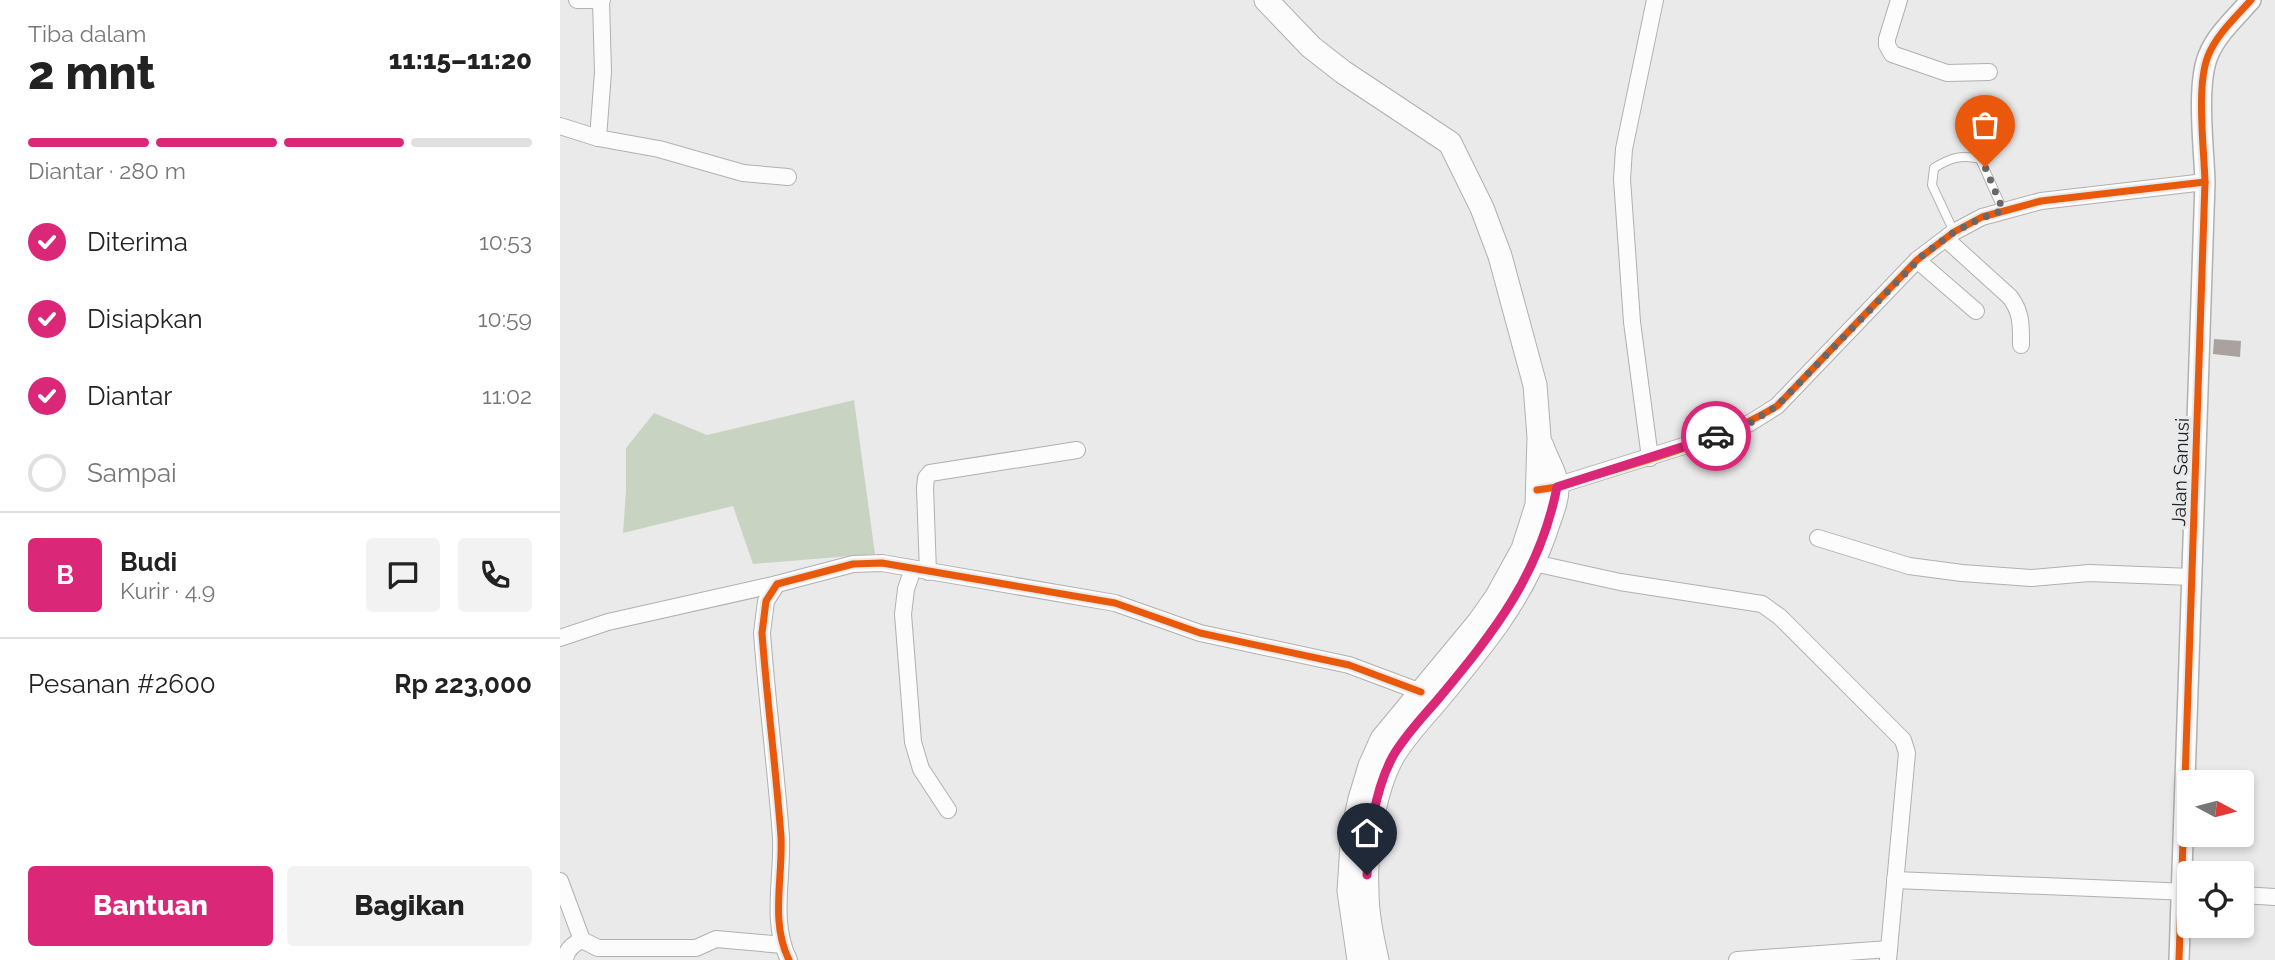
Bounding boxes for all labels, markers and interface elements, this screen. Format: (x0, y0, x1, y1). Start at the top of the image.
text: Tiba dalam (28, 20, 146, 47)
text: 11:15–11:20 (389, 45, 532, 75)
text: 2 mnt (28, 46, 155, 100)
pin (1955, 95, 2015, 167)
icon: bag (1966, 106, 2004, 144)
text: Diantar · 280 m (28, 157, 186, 184)
icon: check (28, 223, 66, 261)
text: Diterima (87, 227, 188, 257)
text: 10:53 (479, 228, 532, 255)
icon: check (28, 300, 66, 338)
text: Disiapkan (87, 304, 203, 334)
text: 10:59 (478, 305, 532, 332)
icon: check (28, 377, 66, 415)
text: Diantar (87, 381, 172, 411)
text: 11:02 (482, 382, 532, 409)
courier (1681, 401, 1751, 471)
icon: car (1697, 417, 1735, 455)
street label: Jalan Sanusi (2167, 417, 2193, 527)
text: Sampai (87, 458, 177, 488)
button: chat (366, 538, 440, 612)
button: phone (458, 538, 532, 612)
text: Budi (120, 547, 177, 577)
text: B (56, 560, 74, 590)
text: Kurir · 4.9 (120, 577, 215, 604)
text: Pesanan #2600 (28, 669, 216, 699)
text: Rp 223,000 (394, 669, 532, 699)
north arrow (2177, 770, 2254, 847)
map controls (2177, 770, 2254, 938)
pin (1337, 803, 1397, 875)
icon: home (1348, 814, 1386, 852)
button: locate (2177, 861, 2254, 938)
button: Bantuan (28, 866, 273, 946)
button: Bagikan (287, 866, 532, 946)

